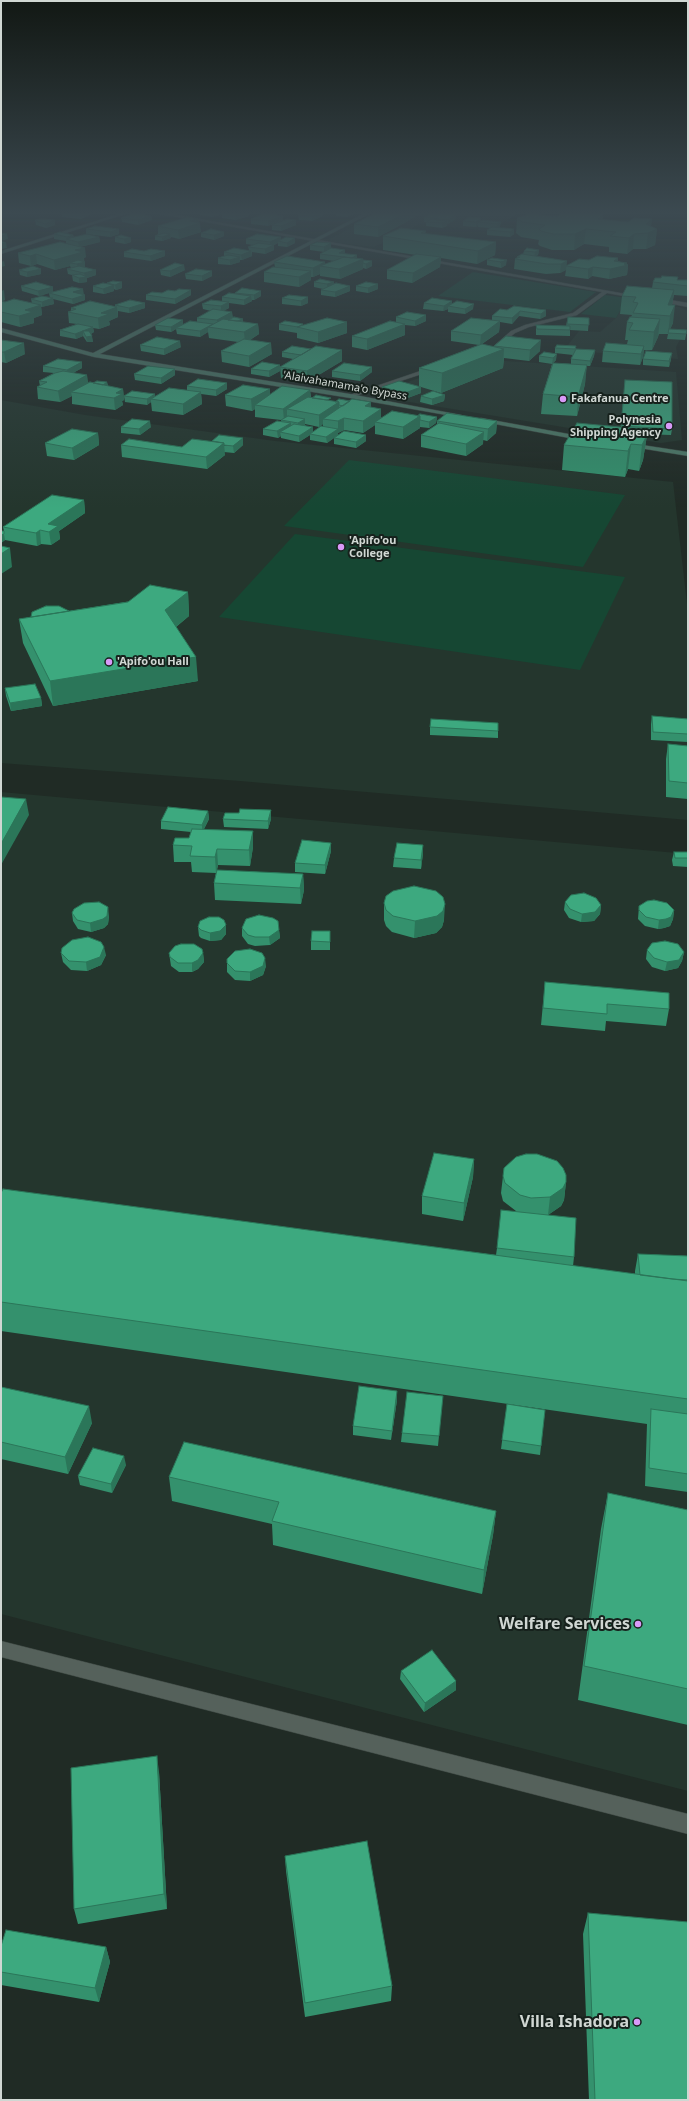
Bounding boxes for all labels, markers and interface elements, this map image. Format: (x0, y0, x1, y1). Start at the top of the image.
street label: 'Alaivahamama'o Bypass (282, 369, 408, 403)
place label: Fakafanua Centre (571, 392, 668, 406)
marker: Fakafanua Centre (558, 394, 568, 404)
place label: Polynesia Shipping Agency (570, 413, 661, 439)
marker: Polynesia Shipping Agency (664, 421, 674, 431)
place label: 'Apifo'ou College (349, 534, 396, 560)
marker: 'Apifo'ou College (336, 542, 346, 552)
place label: 'Apifo'ou Hall (117, 655, 189, 669)
marker: 'Apifo'ou Hall (104, 657, 114, 667)
place label: Welfare Services (499, 1614, 630, 1634)
marker: Welfare Services (633, 1619, 643, 1629)
place label: Villa Ishadora (520, 2012, 629, 2032)
marker: Villa Ishadora (632, 2017, 642, 2027)

